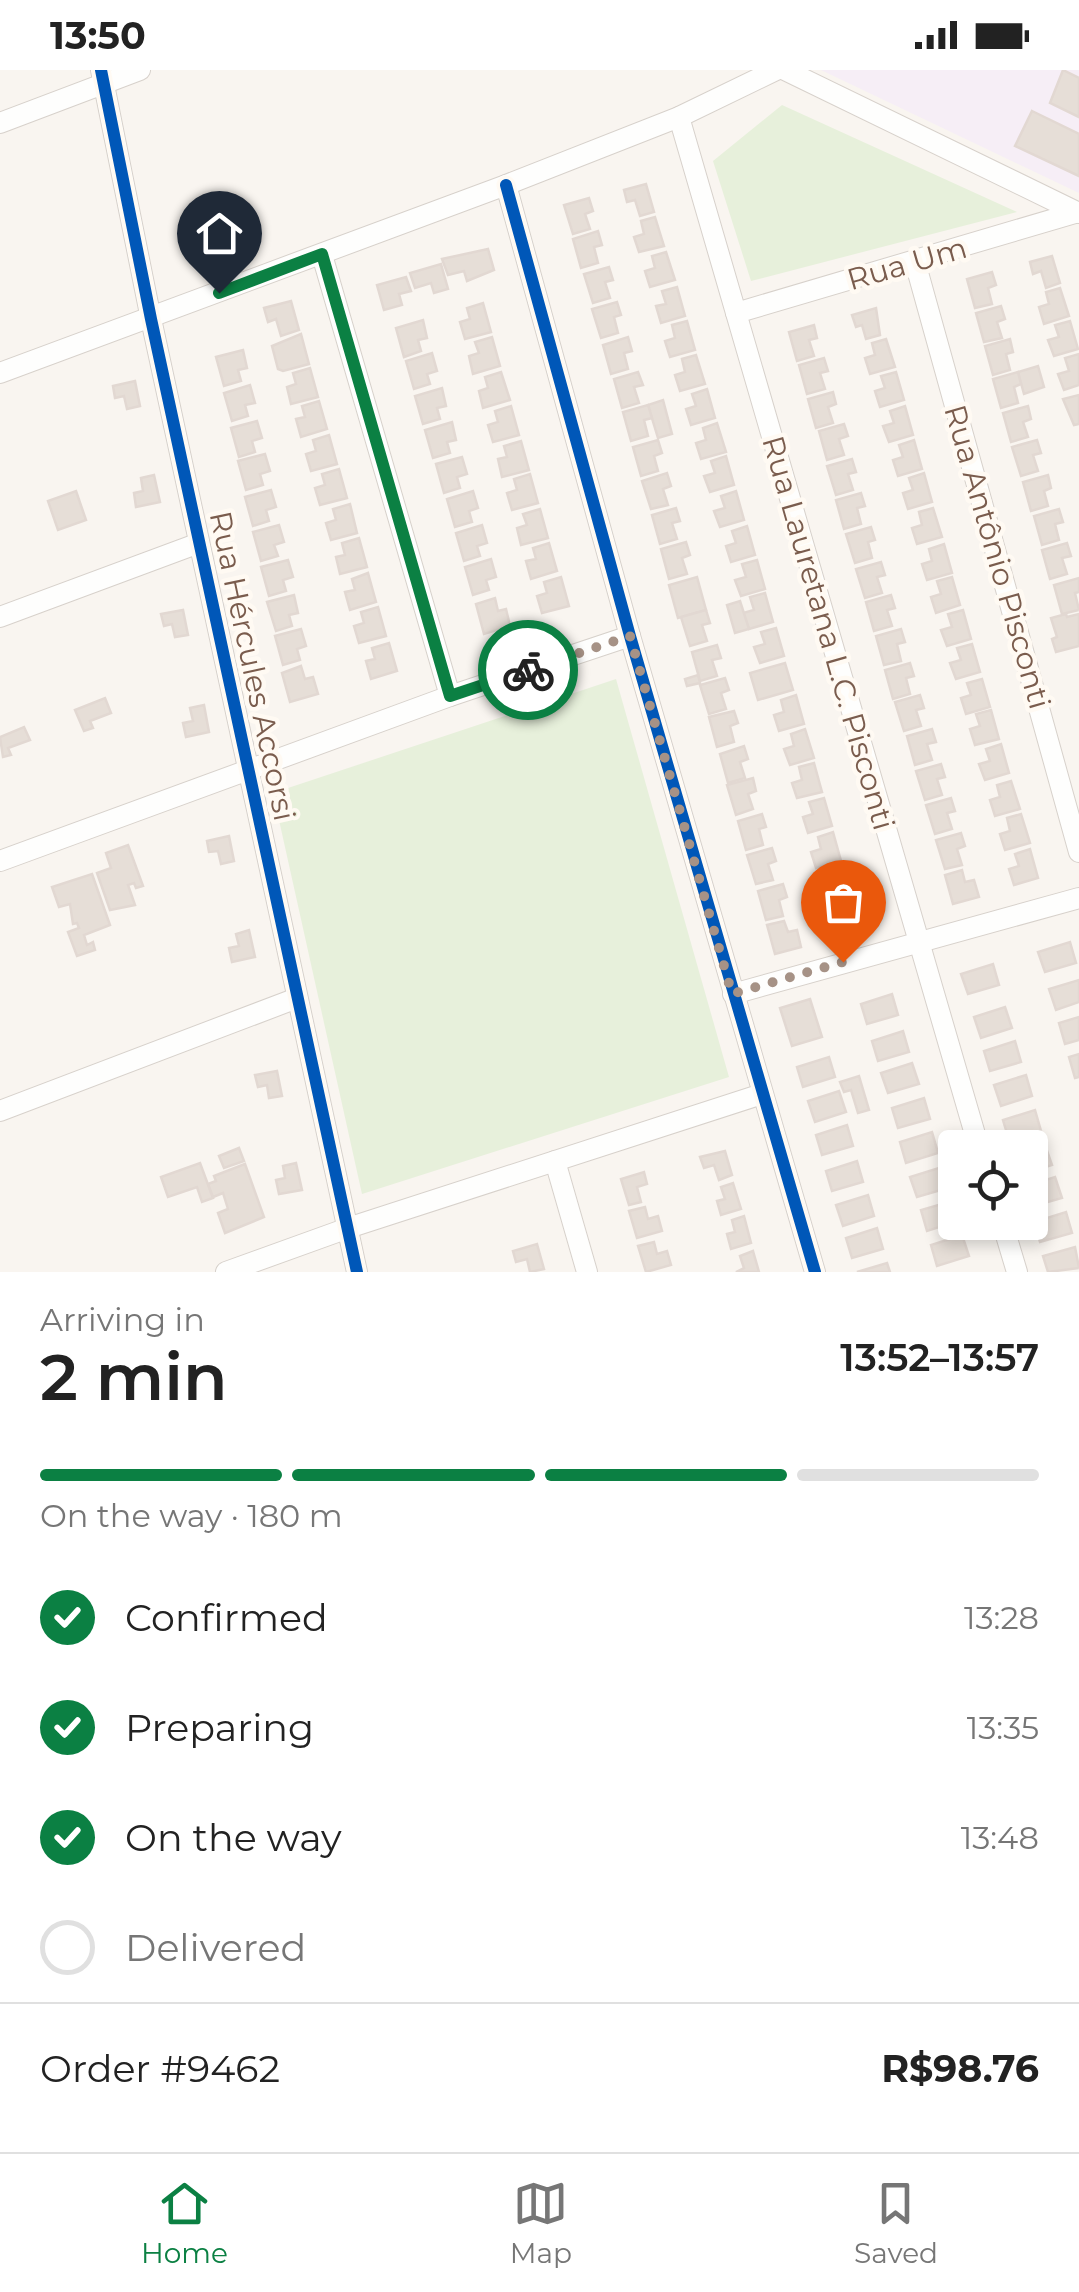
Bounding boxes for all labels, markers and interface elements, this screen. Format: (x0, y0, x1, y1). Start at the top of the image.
text: 13:50 (50, 12, 146, 59)
pin (177, 191, 262, 294)
icon: home (192, 206, 247, 261)
street label: Rua Um (843, 229, 971, 298)
street label: Rua Antônio Pisconti (936, 400, 1059, 713)
street label: Rua Lauretana L.C. Pisconti (754, 432, 903, 834)
street label: Rua Hércules Accorsi (202, 508, 303, 824)
courier (478, 620, 578, 720)
icon: bike (501, 643, 556, 698)
pin (801, 860, 886, 963)
icon: bag (816, 875, 871, 930)
map controls (938, 1130, 1048, 1240)
button: locate (938, 1130, 1048, 1240)
text: Arriving in (40, 1300, 205, 1339)
text: 13:52–13:57 (840, 1334, 1039, 1381)
text: 2 min (40, 1337, 228, 1416)
text: On the way · 180 m (40, 1496, 343, 1535)
icon: check (40, 1590, 95, 1645)
text: Confirmed (125, 1594, 328, 1641)
text: 13:28 (964, 1598, 1039, 1637)
icon: check (40, 1700, 95, 1755)
text: Preparing (125, 1704, 314, 1751)
text: 13:35 (967, 1708, 1039, 1747)
icon: check (40, 1810, 95, 1865)
text: On the way (125, 1814, 342, 1861)
text: 13:48 (961, 1818, 1039, 1857)
text: Delivered (125, 1924, 306, 1971)
text: Order #9462 (40, 2045, 280, 2092)
text: R$98.76 (881, 2045, 1039, 2092)
tab: Home (141, 2176, 228, 2270)
tab: Map (510, 2176, 572, 2270)
tab: Saved (854, 2176, 938, 2270)

